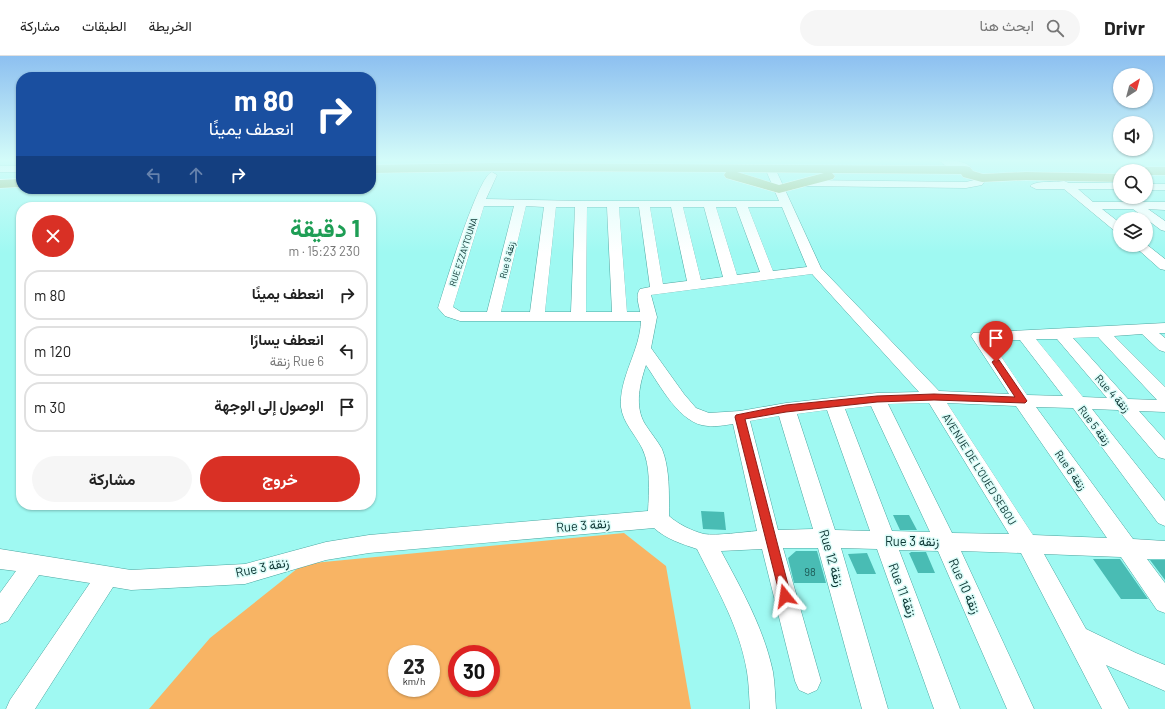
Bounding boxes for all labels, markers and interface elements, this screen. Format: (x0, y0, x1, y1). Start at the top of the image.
search box (800, 10, 1080, 46)
text: ابحث هنا (980, 16, 1034, 34)
text: Drivr (1104, 16, 1145, 39)
text: مشاركة (20, 17, 60, 34)
text: الطبقات (82, 17, 126, 34)
text: الخريطة (148, 17, 192, 34)
icon: search (1044, 17, 1066, 39)
north arrow (1113, 68, 1153, 108)
map controls (1113, 68, 1153, 252)
text: 80 m (234, 83, 294, 117)
icon: right (308, 88, 360, 140)
button: sound (1113, 116, 1153, 156)
text: انعطف يمينًا (209, 117, 294, 139)
icon: left (143, 164, 165, 186)
icon: ahead (185, 164, 207, 186)
icon: right (227, 164, 249, 186)
button: search (1113, 164, 1153, 204)
button: layers (1113, 212, 1153, 252)
text: 1 دقيقة (290, 213, 360, 242)
button: close (32, 215, 74, 257)
street label: RUE EZZAYTOUNA (447, 216, 479, 288)
street label: Rue 9 زنقة (497, 240, 518, 280)
text: 230 m · 15:23 (289, 243, 360, 259)
text: انعطف يمينًا (252, 284, 324, 302)
icon: right (336, 284, 358, 306)
text: 80 m (34, 286, 66, 304)
pin (979, 321, 1013, 362)
icon: arrive (985, 327, 1007, 349)
text: انعطف يسارًا (250, 330, 324, 348)
icon: left (336, 340, 358, 362)
text: 120 m (34, 342, 71, 360)
text: Rue 6 زنقة (270, 353, 324, 369)
street label: Rue 4 زنقة (1092, 371, 1133, 415)
text: الوصول إلى الوجهة (214, 396, 324, 414)
icon: arrive (336, 396, 358, 418)
text: 30 m (34, 398, 66, 416)
street label: Rue 5 زنقة (1075, 403, 1114, 448)
street label: AVENUE DE L'OUED SEBOU (940, 411, 1020, 527)
street label: Rue 6 زنقة (1052, 447, 1090, 493)
button: مشاركة (32, 456, 192, 502)
button: خروج (200, 456, 360, 502)
street label: Rue 3 زنقة (555, 515, 611, 536)
street label: Rue 12 زنقة (815, 527, 848, 589)
street label: Rue 3 زنقة (885, 533, 939, 550)
street label: Rue 3 زنقة (234, 554, 290, 581)
street label: Rue 10 زنقة (945, 556, 984, 617)
street label: Rue 11 زنقة (884, 561, 921, 620)
house number: 98 (804, 565, 816, 578)
position arrow (764, 575, 806, 617)
speed limit sign: 30 (448, 645, 500, 697)
text: 23 (403, 654, 425, 678)
text: km/h (403, 675, 425, 687)

